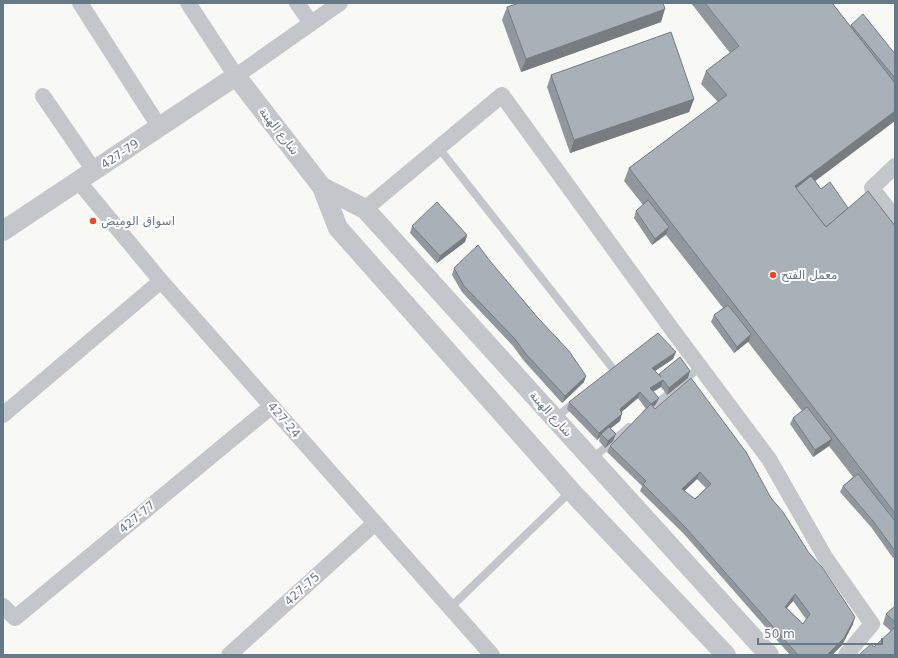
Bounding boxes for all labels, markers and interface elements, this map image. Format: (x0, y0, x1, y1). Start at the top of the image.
street label: شارع الهبنة (255, 104, 302, 158)
street label: 427-79 (98, 136, 142, 172)
place label: اسواق الوميض (101, 214, 175, 229)
marker: اسواق الوميض (88, 216, 98, 226)
place label: معمل الفتح (781, 268, 837, 282)
marker: معمل الفتح (768, 270, 778, 280)
street label: شارع الهبنة (526, 388, 575, 440)
street label: 427-24 (265, 399, 303, 441)
street label: 427-77 (116, 498, 158, 536)
street label: 427-75 (282, 570, 322, 608)
scale bar (758, 620, 882, 646)
text: 50 m (764, 627, 795, 641)

